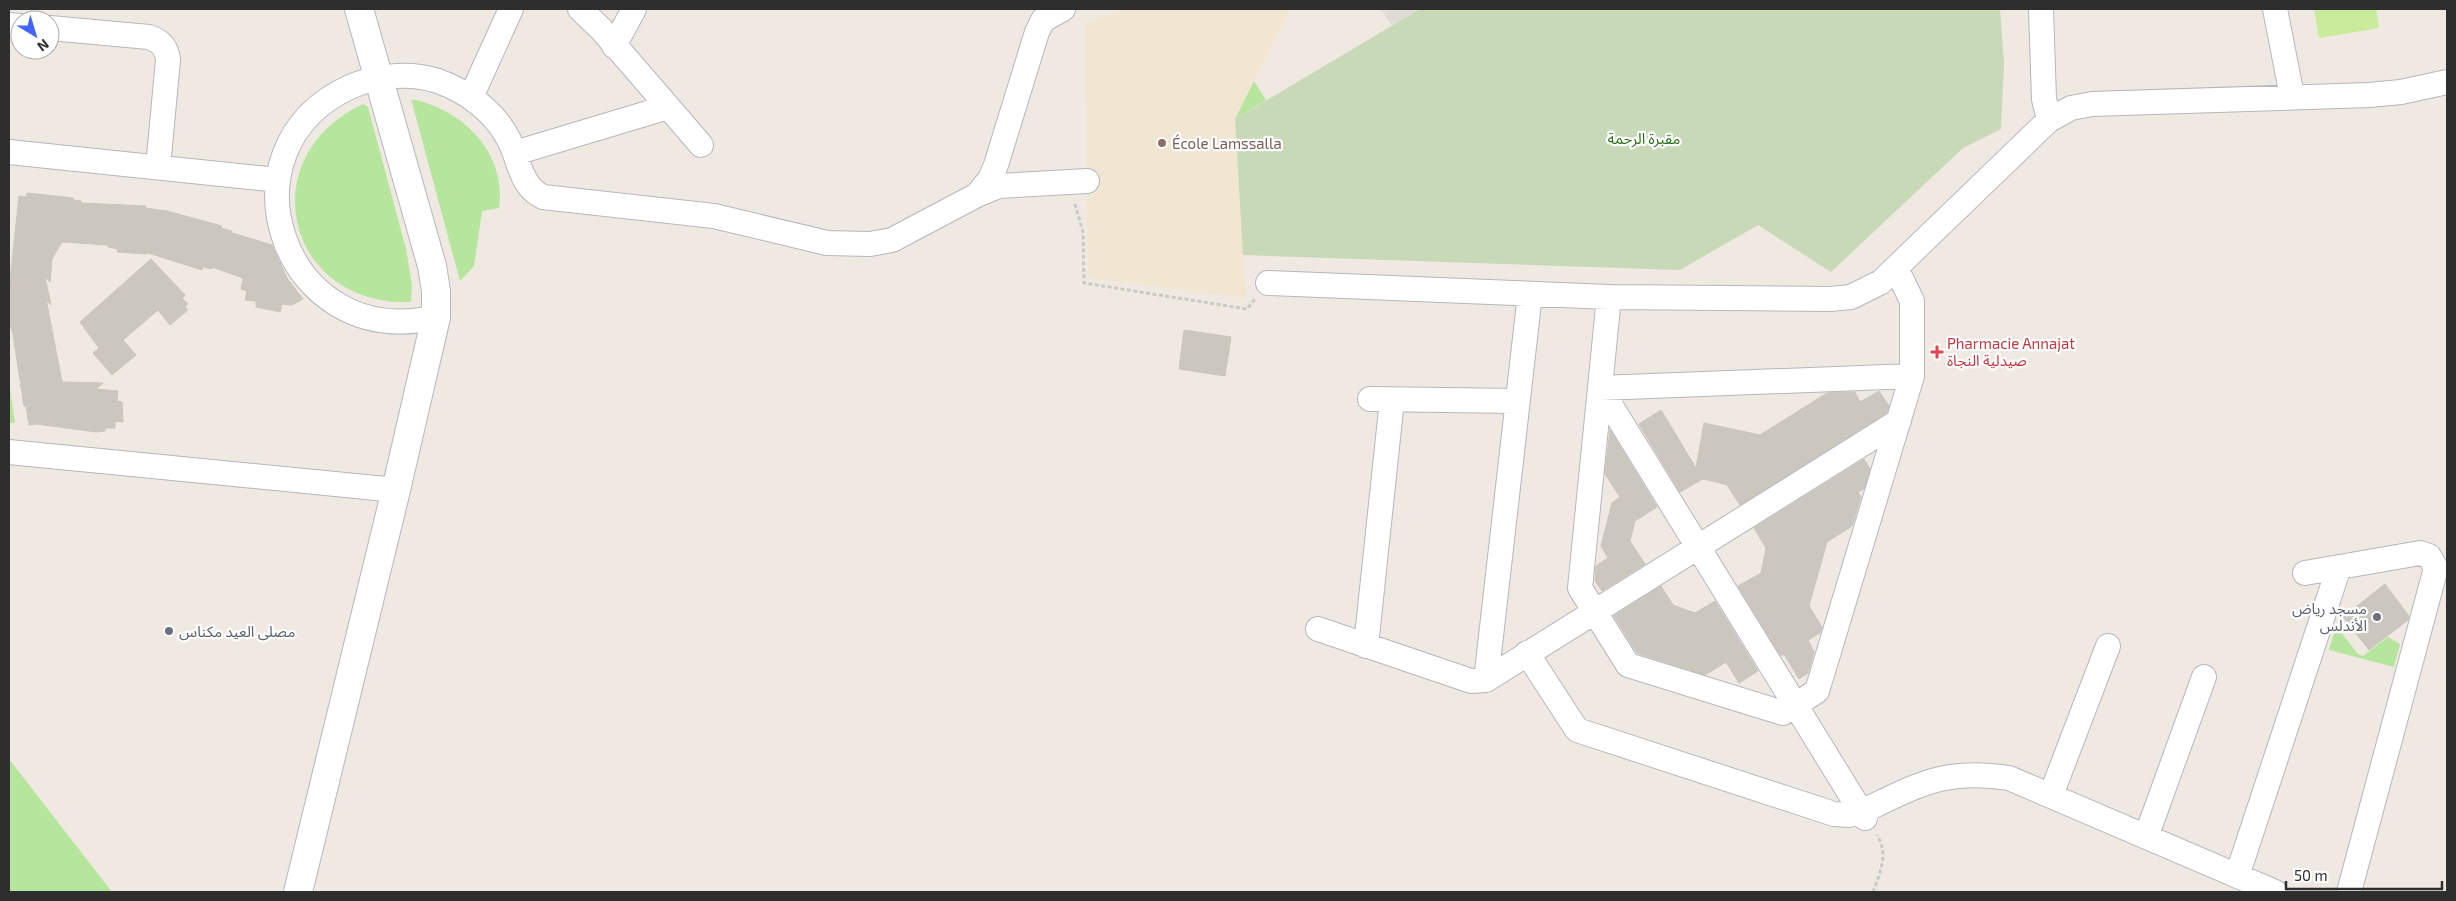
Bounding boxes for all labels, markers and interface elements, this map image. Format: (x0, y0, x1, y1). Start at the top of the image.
north arrow (10, 10, 60, 60)
text: N (34, 36, 53, 55)
park label: مقبرة الرحمة (1608, 129, 1680, 148)
place label: École Lamssalla (1172, 134, 1282, 152)
marker: École Lamssalla (1156, 137, 1168, 149)
place label: Pharmacie Annajat صيدلية النجاة (1947, 334, 2075, 369)
marker: Pharmacie Annajat صيدلية النجاة (1931, 346, 1943, 358)
place label: مسجد رياض الأندلس (2292, 599, 2367, 635)
marker: مسجد رياض الأندلس (2371, 611, 2383, 623)
place label: مصلى العيد مكناس (179, 622, 295, 641)
marker: مصلى العيد مكناس (163, 625, 175, 637)
scale bar (2286, 858, 2442, 890)
text: 50 m (2294, 866, 2328, 884)

